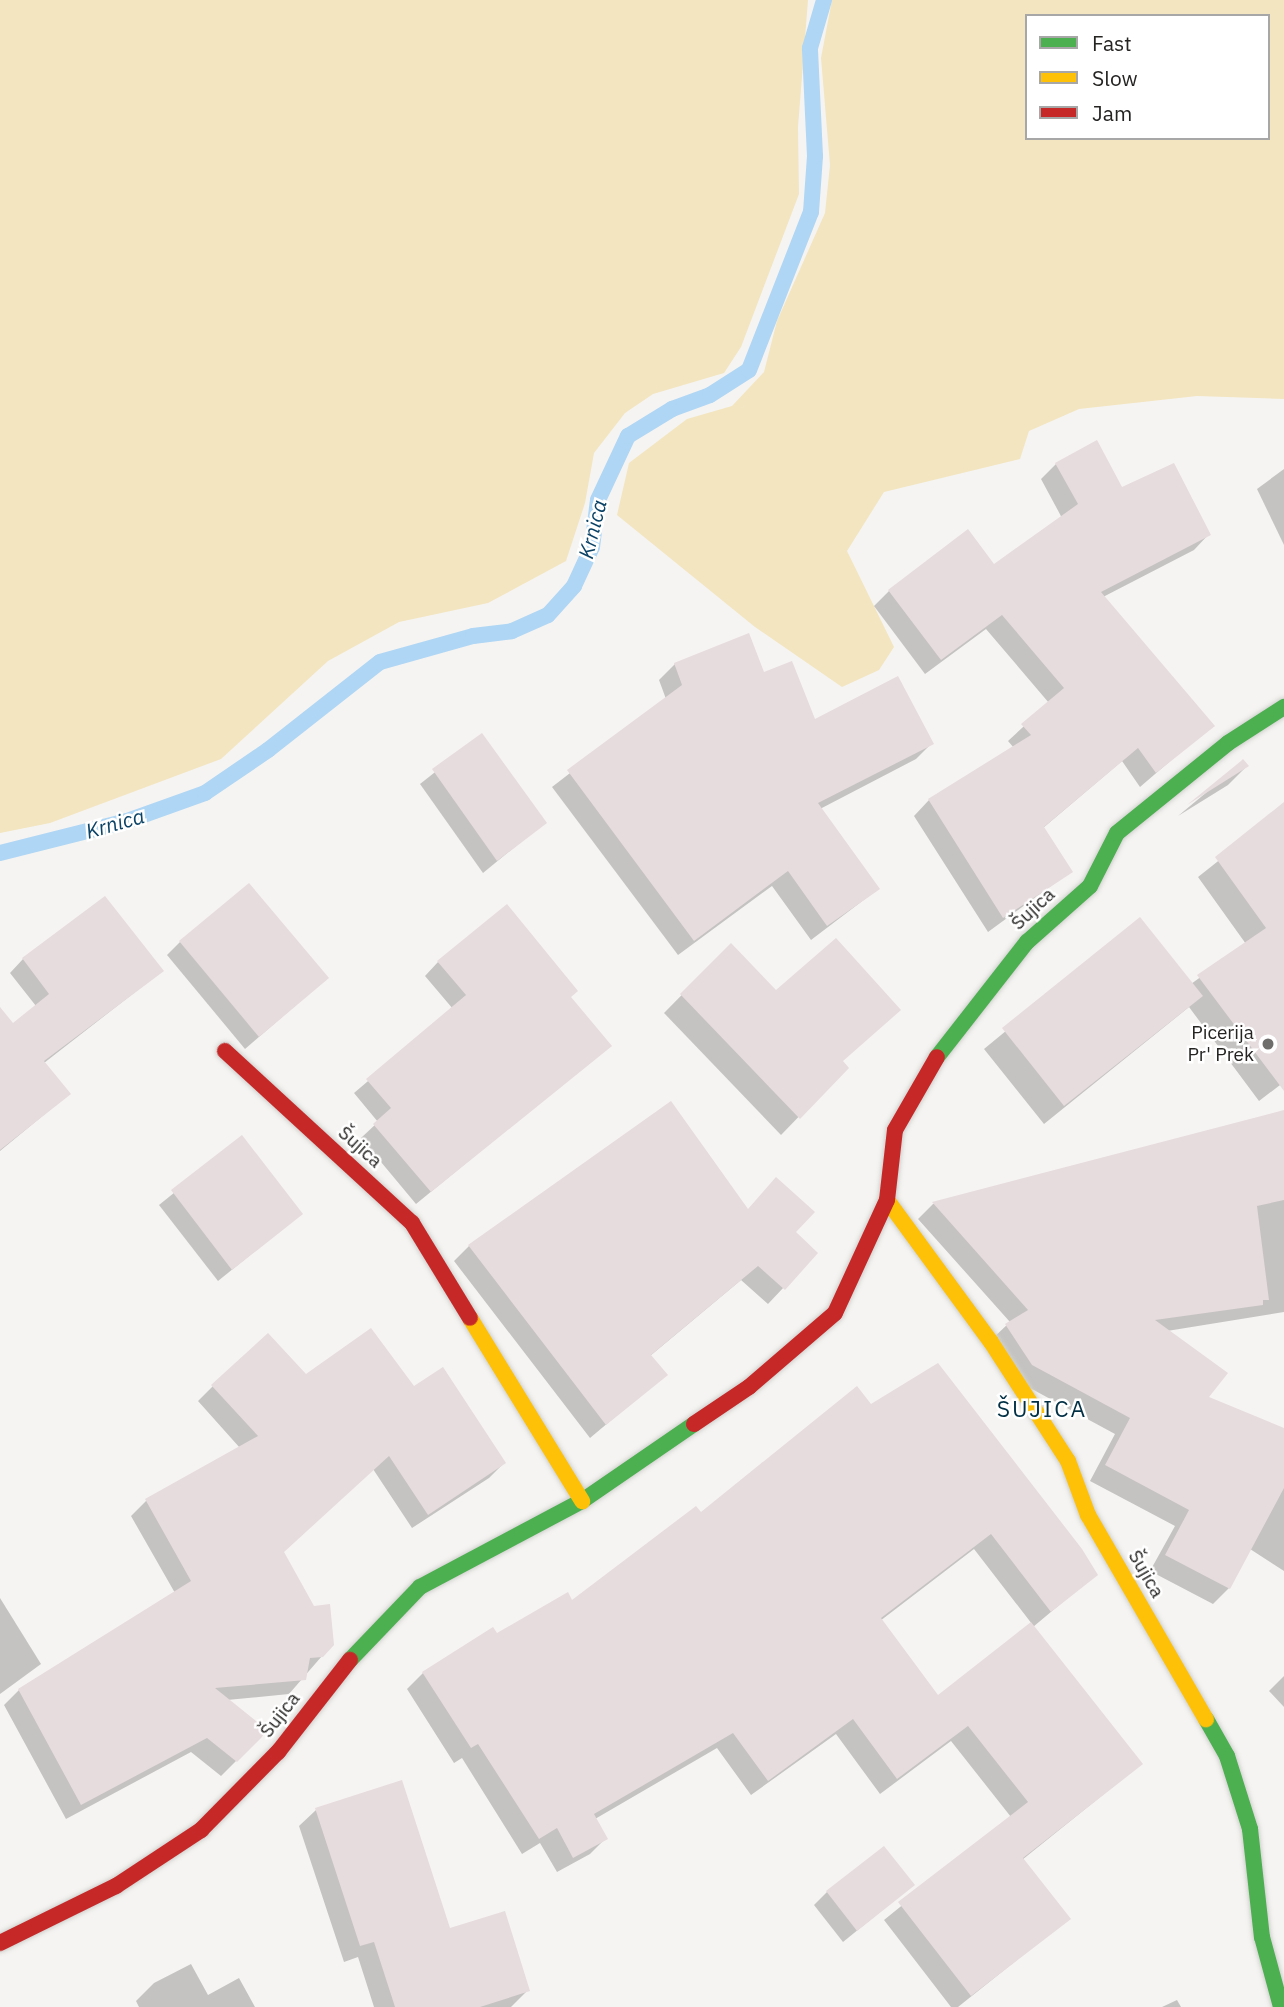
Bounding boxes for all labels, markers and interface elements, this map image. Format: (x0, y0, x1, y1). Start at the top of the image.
legend (1025, 14, 1270, 140)
text: Fast (1092, 29, 1132, 57)
text: Slow (1092, 64, 1138, 92)
text: Jam (1092, 99, 1132, 127)
water label: Krnica (573, 497, 611, 561)
water label: Krnica (83, 803, 147, 843)
street label: Šujica (1007, 883, 1059, 935)
place label: Picerija Pr' Prek (1187, 1022, 1254, 1066)
marker: Picerija Pr' Prek (1260, 1036, 1276, 1052)
street label: Šujica (333, 1121, 387, 1173)
district label: ŠUJICA (997, 1394, 1087, 1422)
street label: Šujica (1123, 1546, 1169, 1602)
street label: Šujica (255, 1688, 305, 1742)

